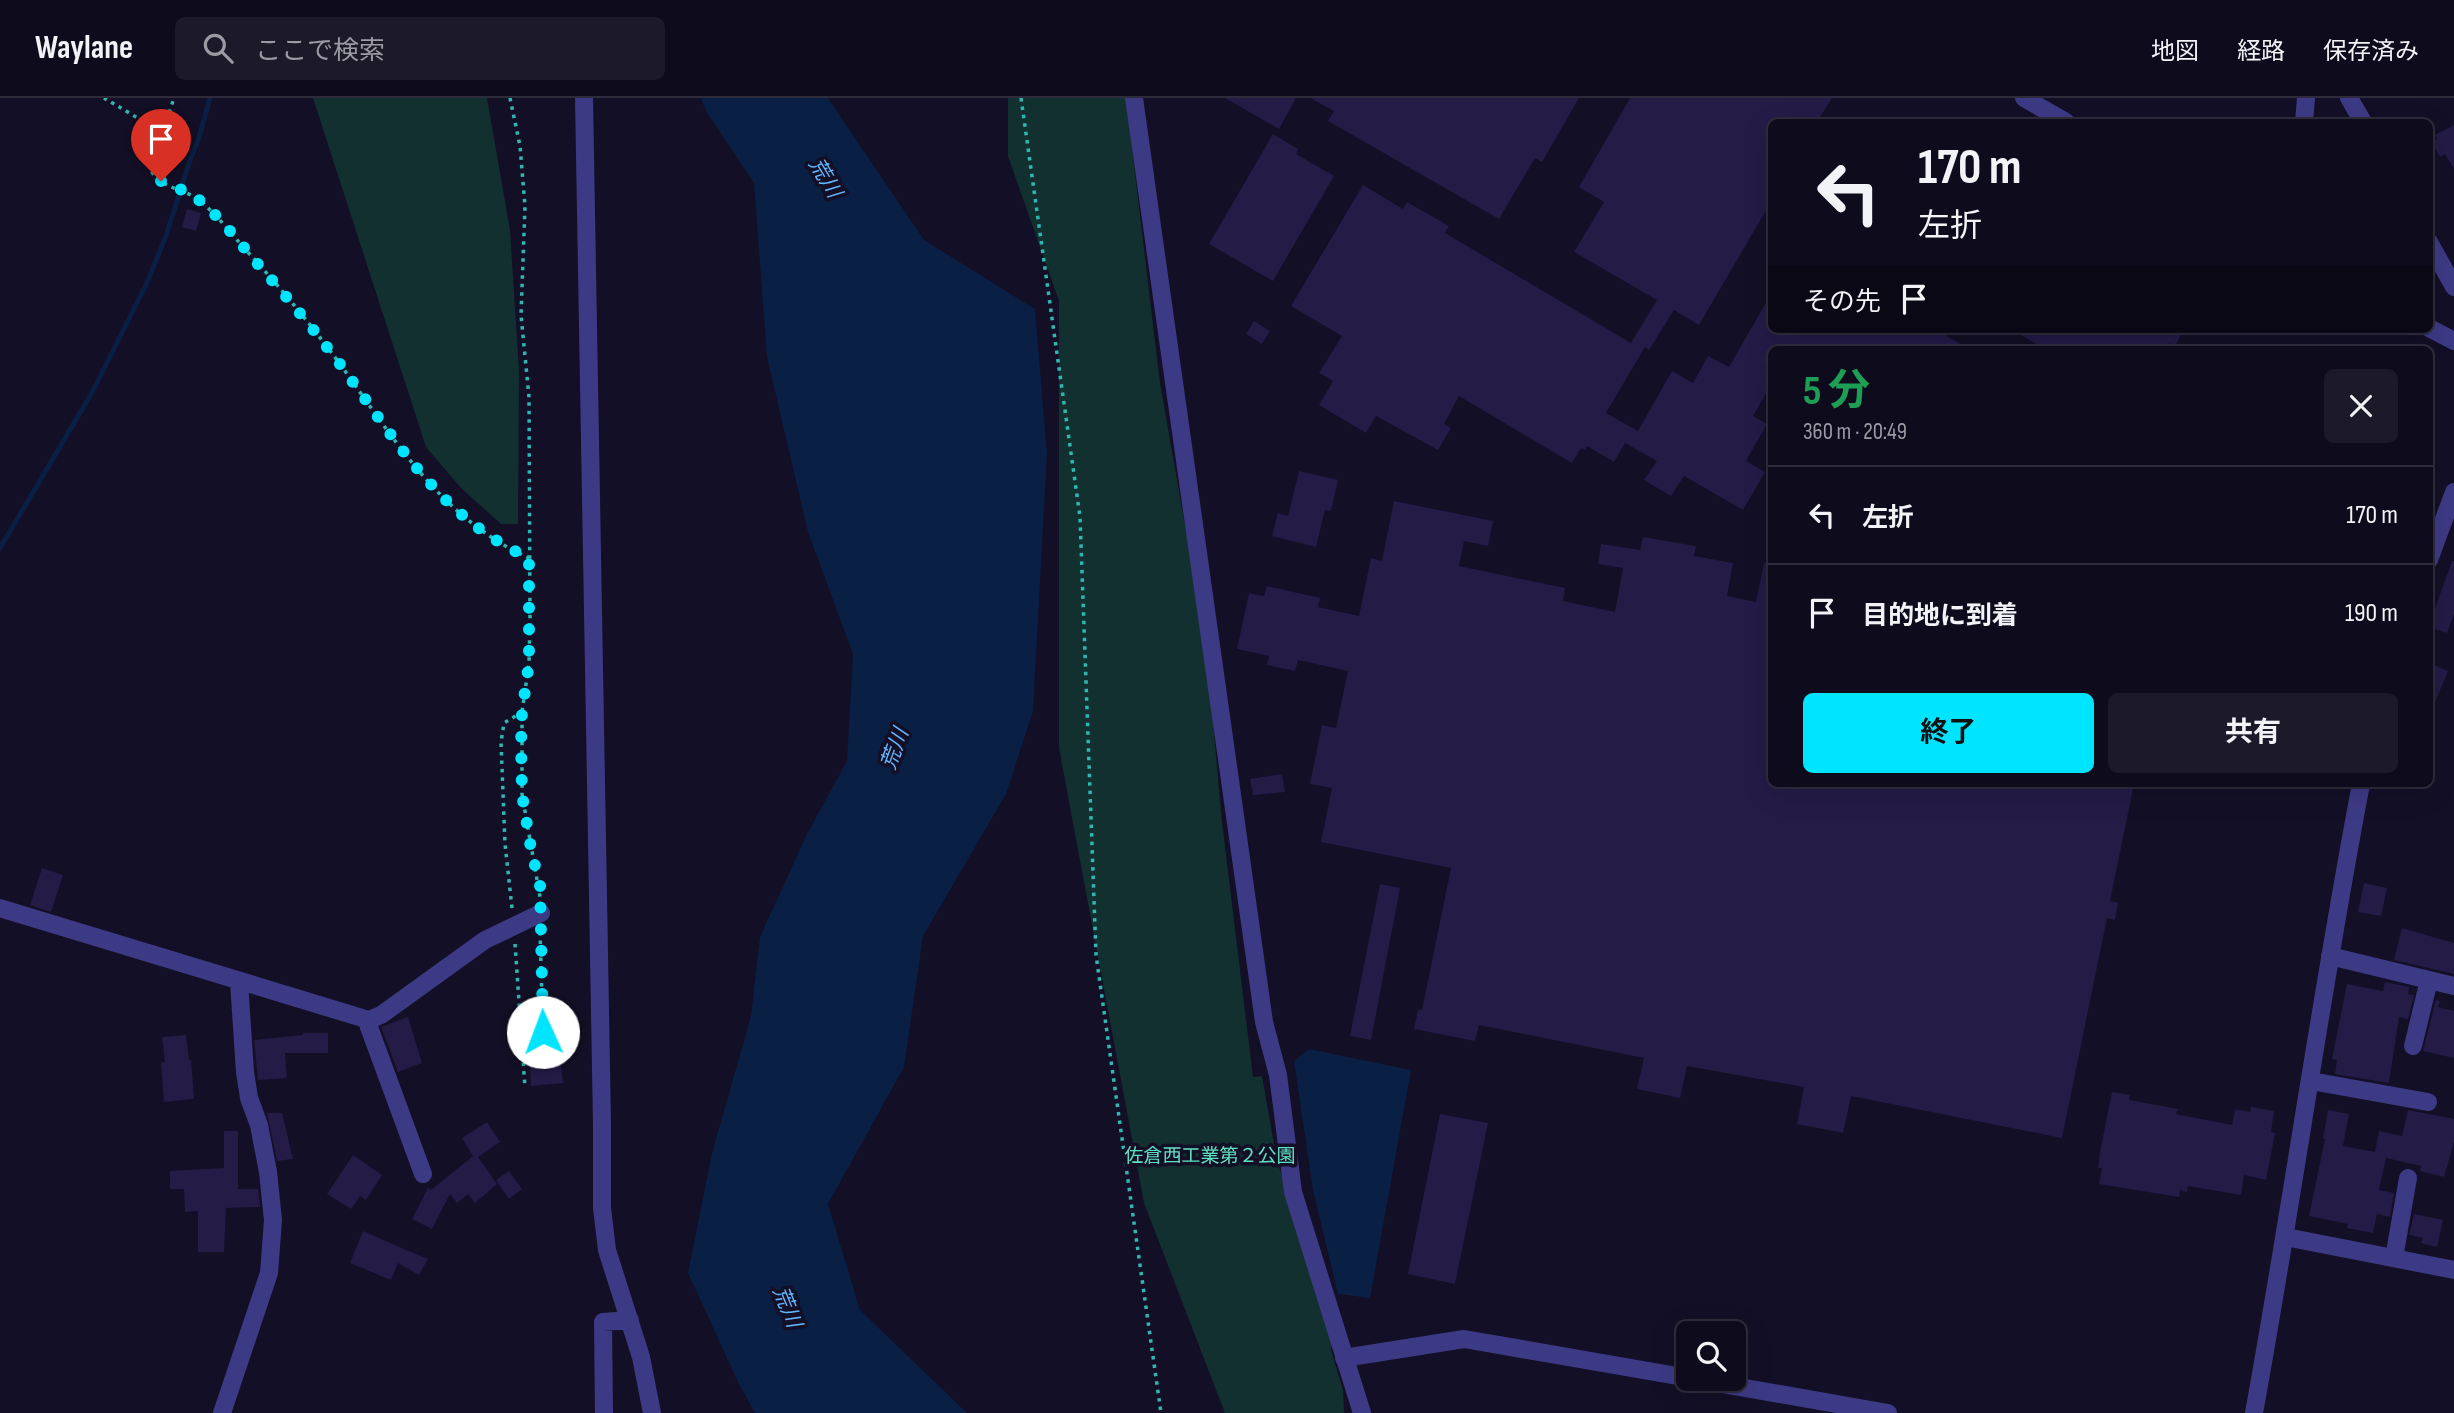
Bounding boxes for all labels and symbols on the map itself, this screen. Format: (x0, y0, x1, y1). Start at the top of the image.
pin (131, 109, 191, 181)
water label: 荒川 (803, 154, 848, 204)
water label: 荒川 (876, 723, 915, 773)
position arrow (506, 995, 580, 1069)
park label: 佐倉西工業第２公園 (1124, 1145, 1296, 1168)
water label: 荒川 (768, 1283, 807, 1333)

